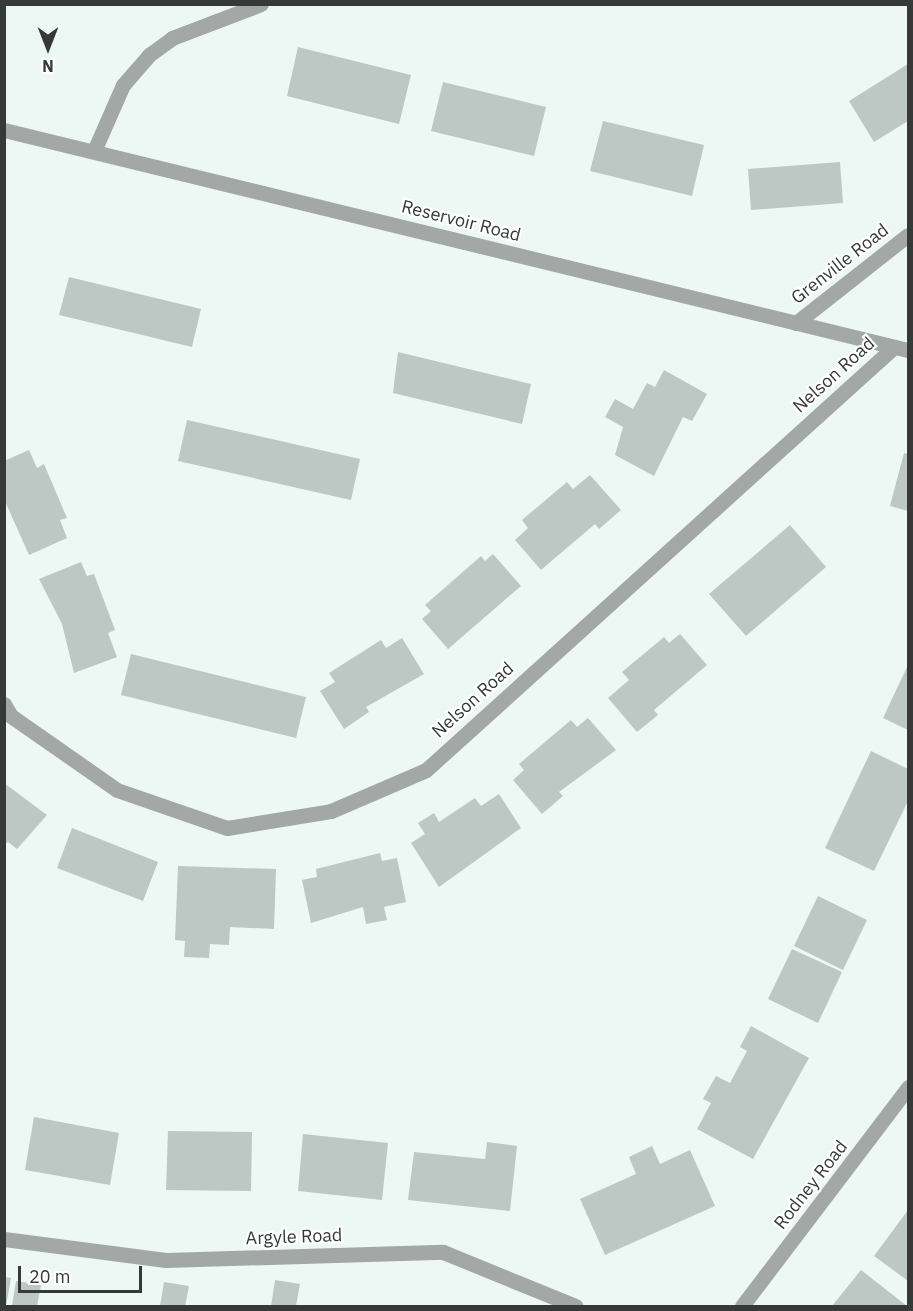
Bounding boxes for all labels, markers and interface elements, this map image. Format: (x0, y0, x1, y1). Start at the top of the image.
north arrow (18, 18, 78, 78)
text: N (42, 56, 54, 76)
street label: Reservoir Road (399, 196, 523, 246)
street label: Grenville Road (787, 219, 893, 309)
street label: Nelson Road (789, 333, 879, 417)
street label: Nelson Road (428, 658, 518, 742)
street label: Rodney Road (770, 1136, 852, 1234)
street label: Argyle Road (245, 1225, 343, 1249)
scale bar (21, 1254, 146, 1292)
text: 20 m (29, 1265, 71, 1288)

